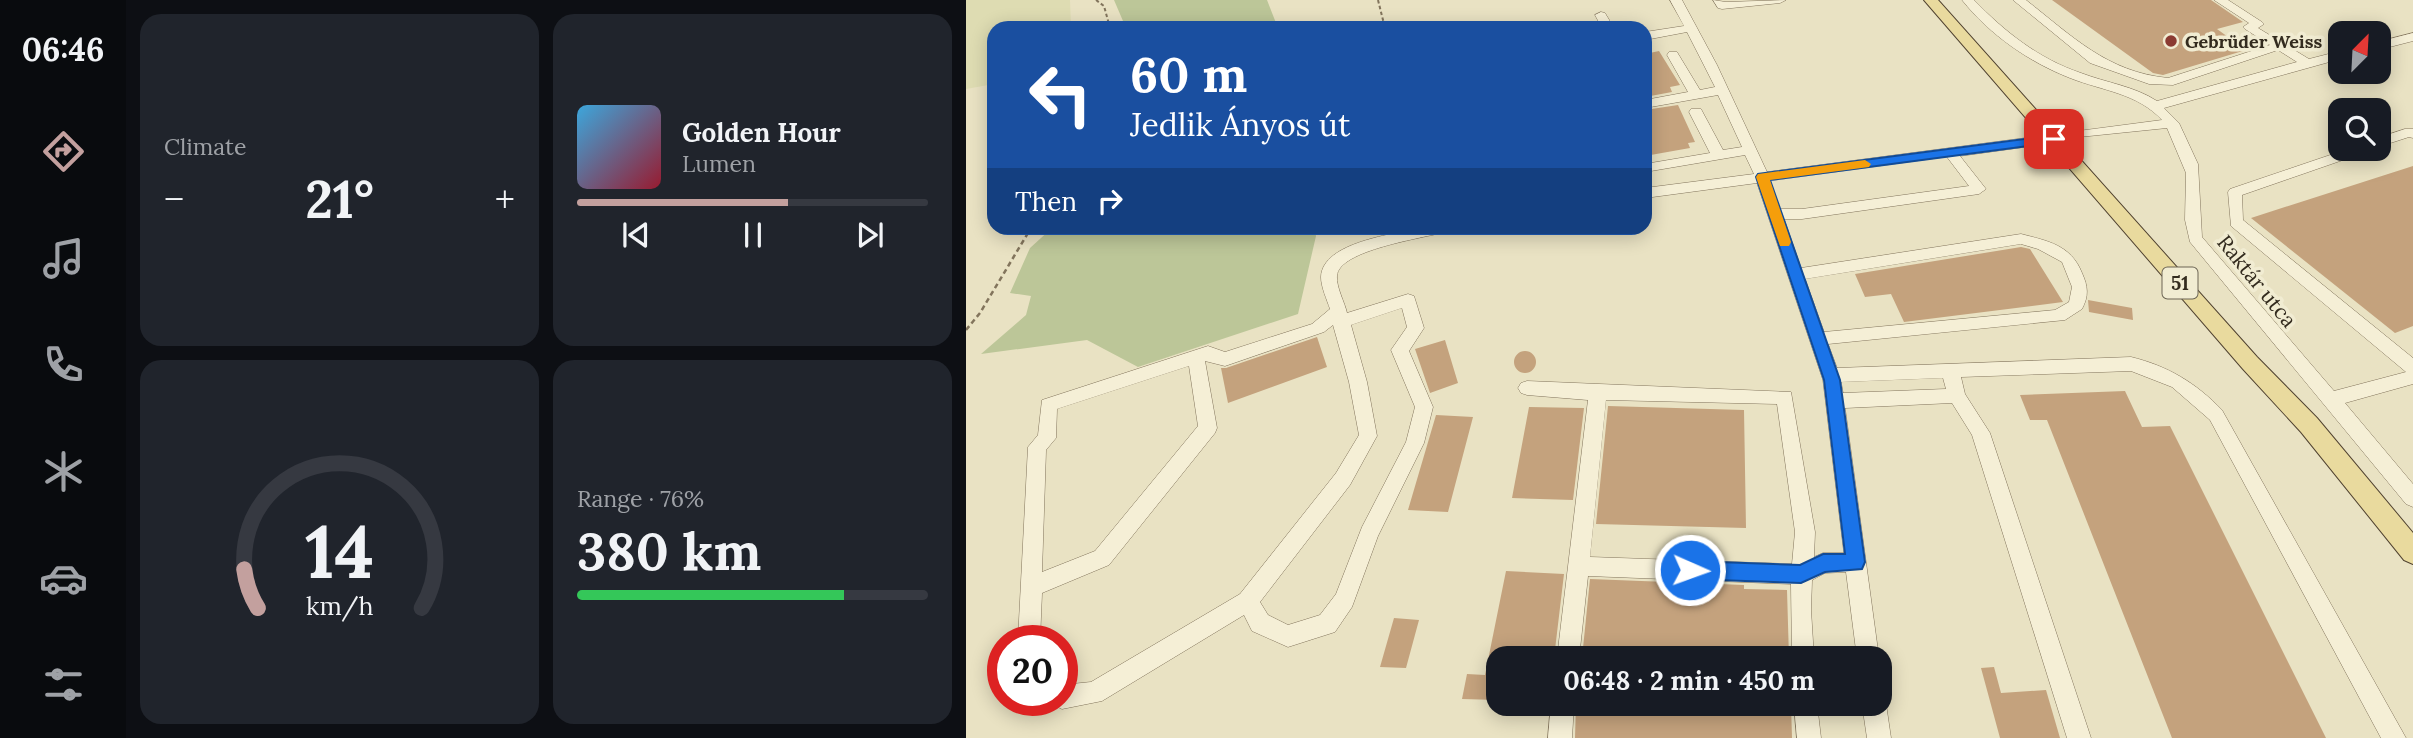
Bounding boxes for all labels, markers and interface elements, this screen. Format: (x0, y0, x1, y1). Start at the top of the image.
north arrow (2328, 21, 2390, 84)
map controls (2328, 21, 2391, 161)
text: 06:46 (22, 29, 104, 70)
place label: Gebrüder Weiss (2185, 30, 2322, 53)
marker: Gebrüder Weiss (2163, 33, 2179, 49)
text: 60 m (1130, 43, 1247, 105)
icon: left (1015, 49, 1106, 140)
button: search (2328, 98, 2391, 161)
text: Jedlik Ányos út (1130, 104, 1350, 145)
pin (2024, 109, 2084, 169)
text: Golden Hour (682, 116, 841, 149)
icon: arrive (2035, 120, 2073, 158)
icon: directions (39, 127, 88, 176)
text: Climate (164, 132, 246, 161)
text: Lumen (682, 149, 756, 178)
text: 21° (305, 166, 374, 232)
text: − (164, 175, 184, 223)
text: + (495, 175, 515, 223)
icon: right (1091, 182, 1129, 220)
text: Then (1015, 185, 1077, 218)
icon: previous (617, 216, 655, 254)
icon: pause (734, 216, 772, 254)
icon: next (851, 216, 889, 254)
street label: Raktár utca (2211, 229, 2303, 333)
icon: music (39, 234, 88, 283)
road number: 51 (2162, 268, 2198, 298)
icon: phone (39, 340, 88, 389)
icon: climate (39, 447, 88, 496)
text: Range · 76% (577, 484, 704, 513)
text: 14 (305, 505, 374, 598)
text: 380 km (577, 518, 761, 584)
position arrow (1653, 533, 1727, 607)
icon: car (39, 554, 88, 603)
text: km/h (306, 590, 373, 622)
speed limit sign: 20 (987, 625, 1078, 716)
icon: filters (39, 660, 88, 709)
text: 06:48 · 2 min · 450 m (1563, 664, 1815, 697)

